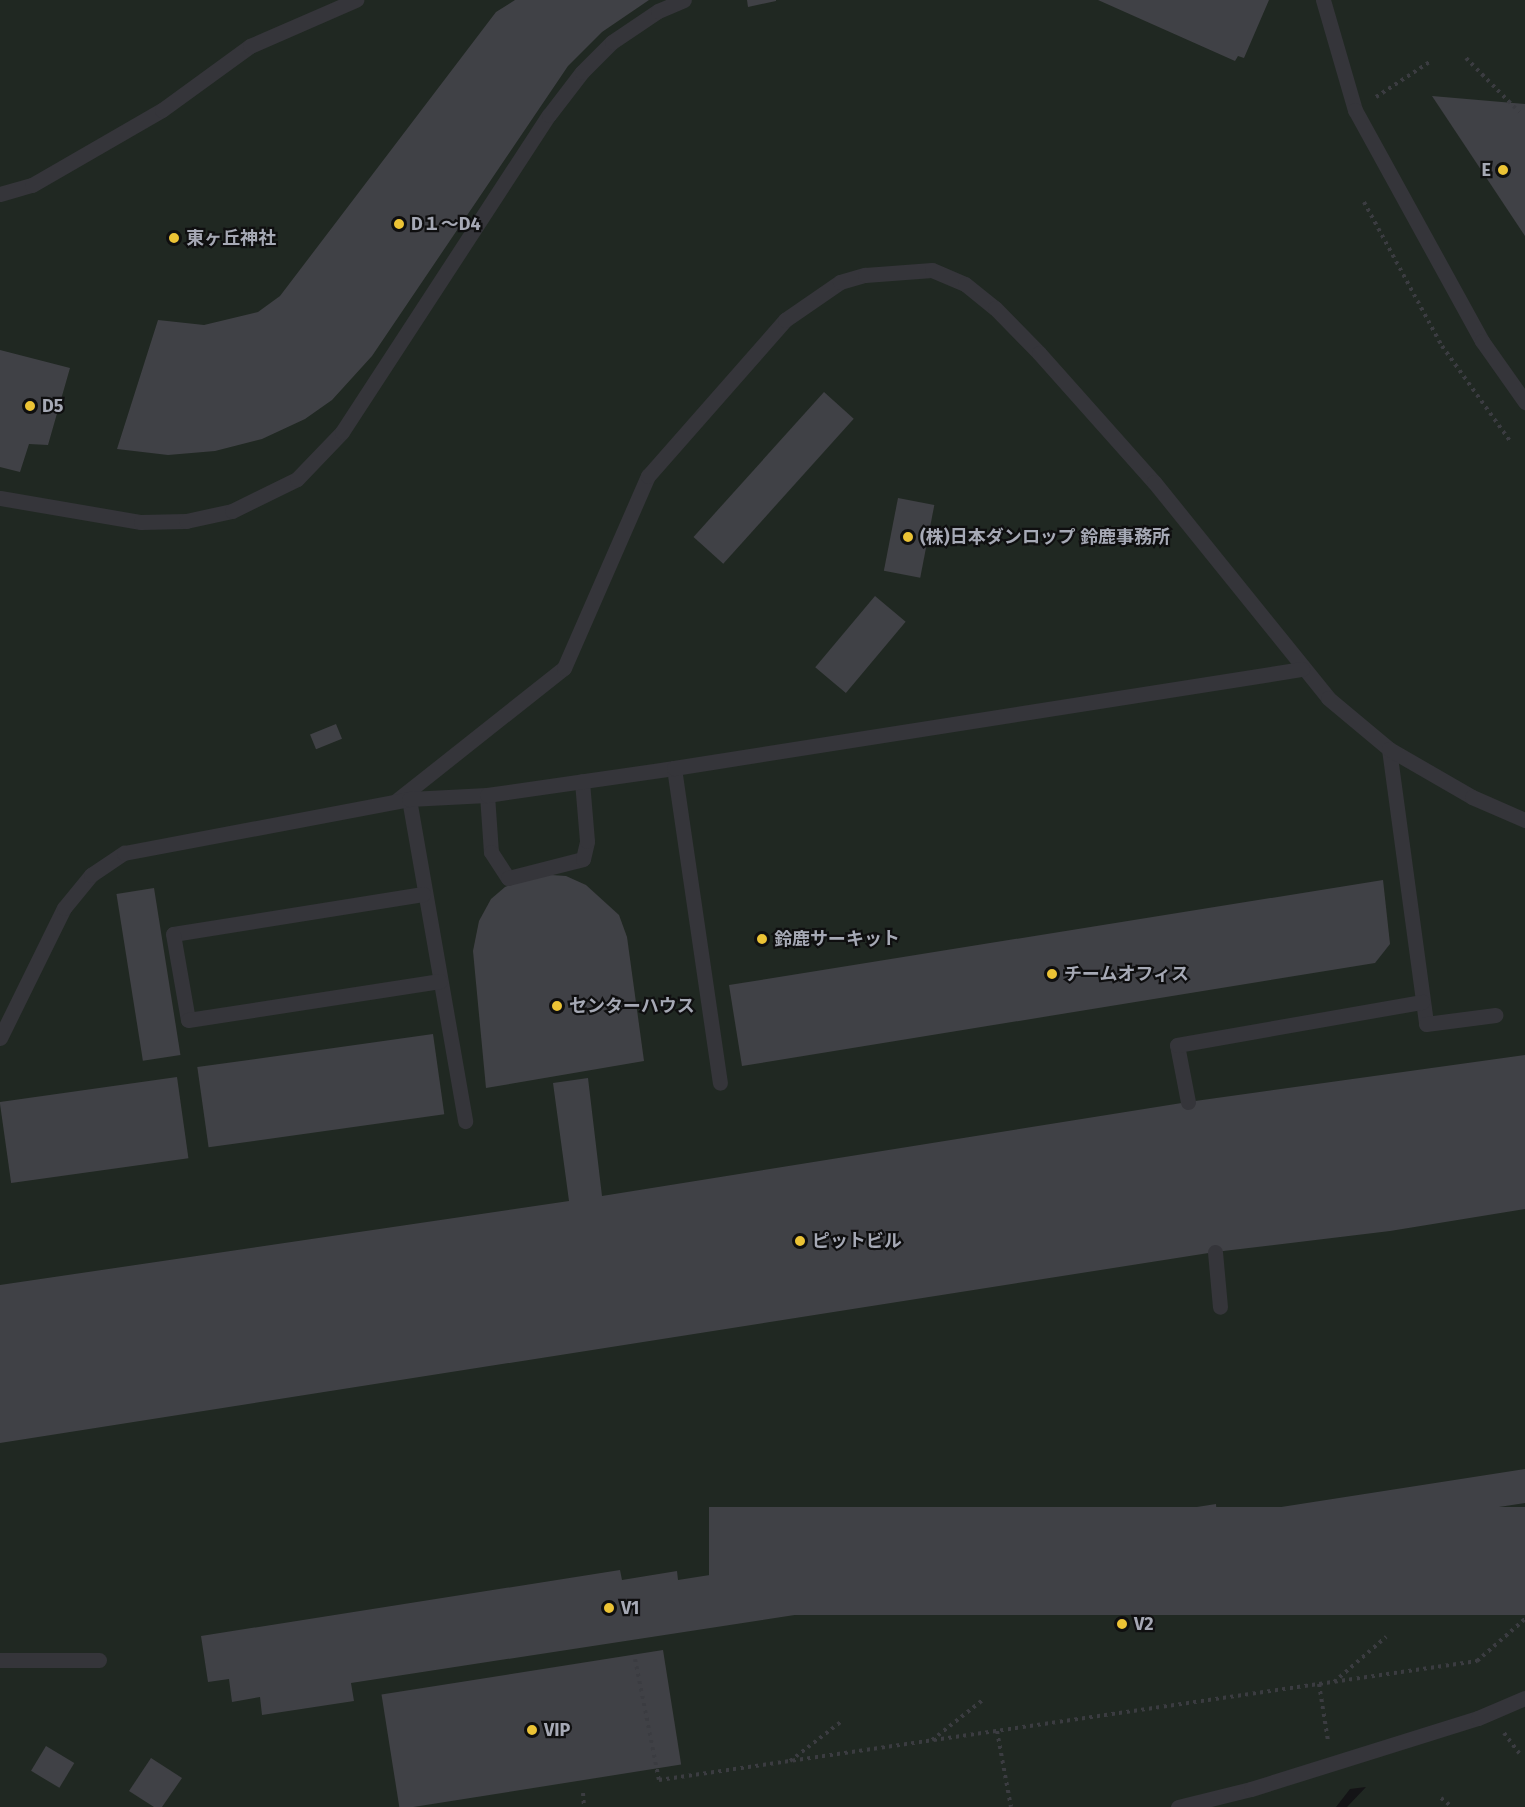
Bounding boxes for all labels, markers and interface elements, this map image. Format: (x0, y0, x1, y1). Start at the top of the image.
place label: E (1482, 159, 1491, 181)
marker: E (1496, 163, 1510, 177)
place label: D１～D4 (411, 213, 481, 235)
marker: D１～D4 (392, 217, 406, 231)
place label: 東ヶ丘神社 (186, 227, 276, 249)
marker: 東ヶ丘神社 (167, 231, 181, 245)
place label: D5 (42, 395, 63, 417)
marker: D5 (23, 399, 37, 413)
place label: (株)日本ダンロップ 鈴鹿事務所 (920, 526, 1170, 548)
marker: (株)日本ダンロップ 鈴鹿事務所 (901, 530, 915, 544)
place label: 鈴鹿サーキット (774, 928, 900, 950)
marker: 鈴鹿サーキット (755, 932, 769, 946)
place label: チームオフィス (1064, 963, 1190, 985)
marker: チームオフィス (1045, 967, 1059, 981)
place label: センターハウス (569, 995, 695, 1017)
marker: センターハウス (550, 999, 564, 1013)
place label: ピットビル (812, 1230, 902, 1252)
marker: ピットビル (793, 1234, 807, 1248)
place label: V1 (621, 1597, 639, 1619)
marker: V1 (602, 1601, 616, 1615)
place label: V2 (1134, 1613, 1154, 1635)
marker: V2 (1115, 1617, 1129, 1631)
place label: VIP (544, 1719, 570, 1741)
marker: VIP (525, 1723, 539, 1737)

